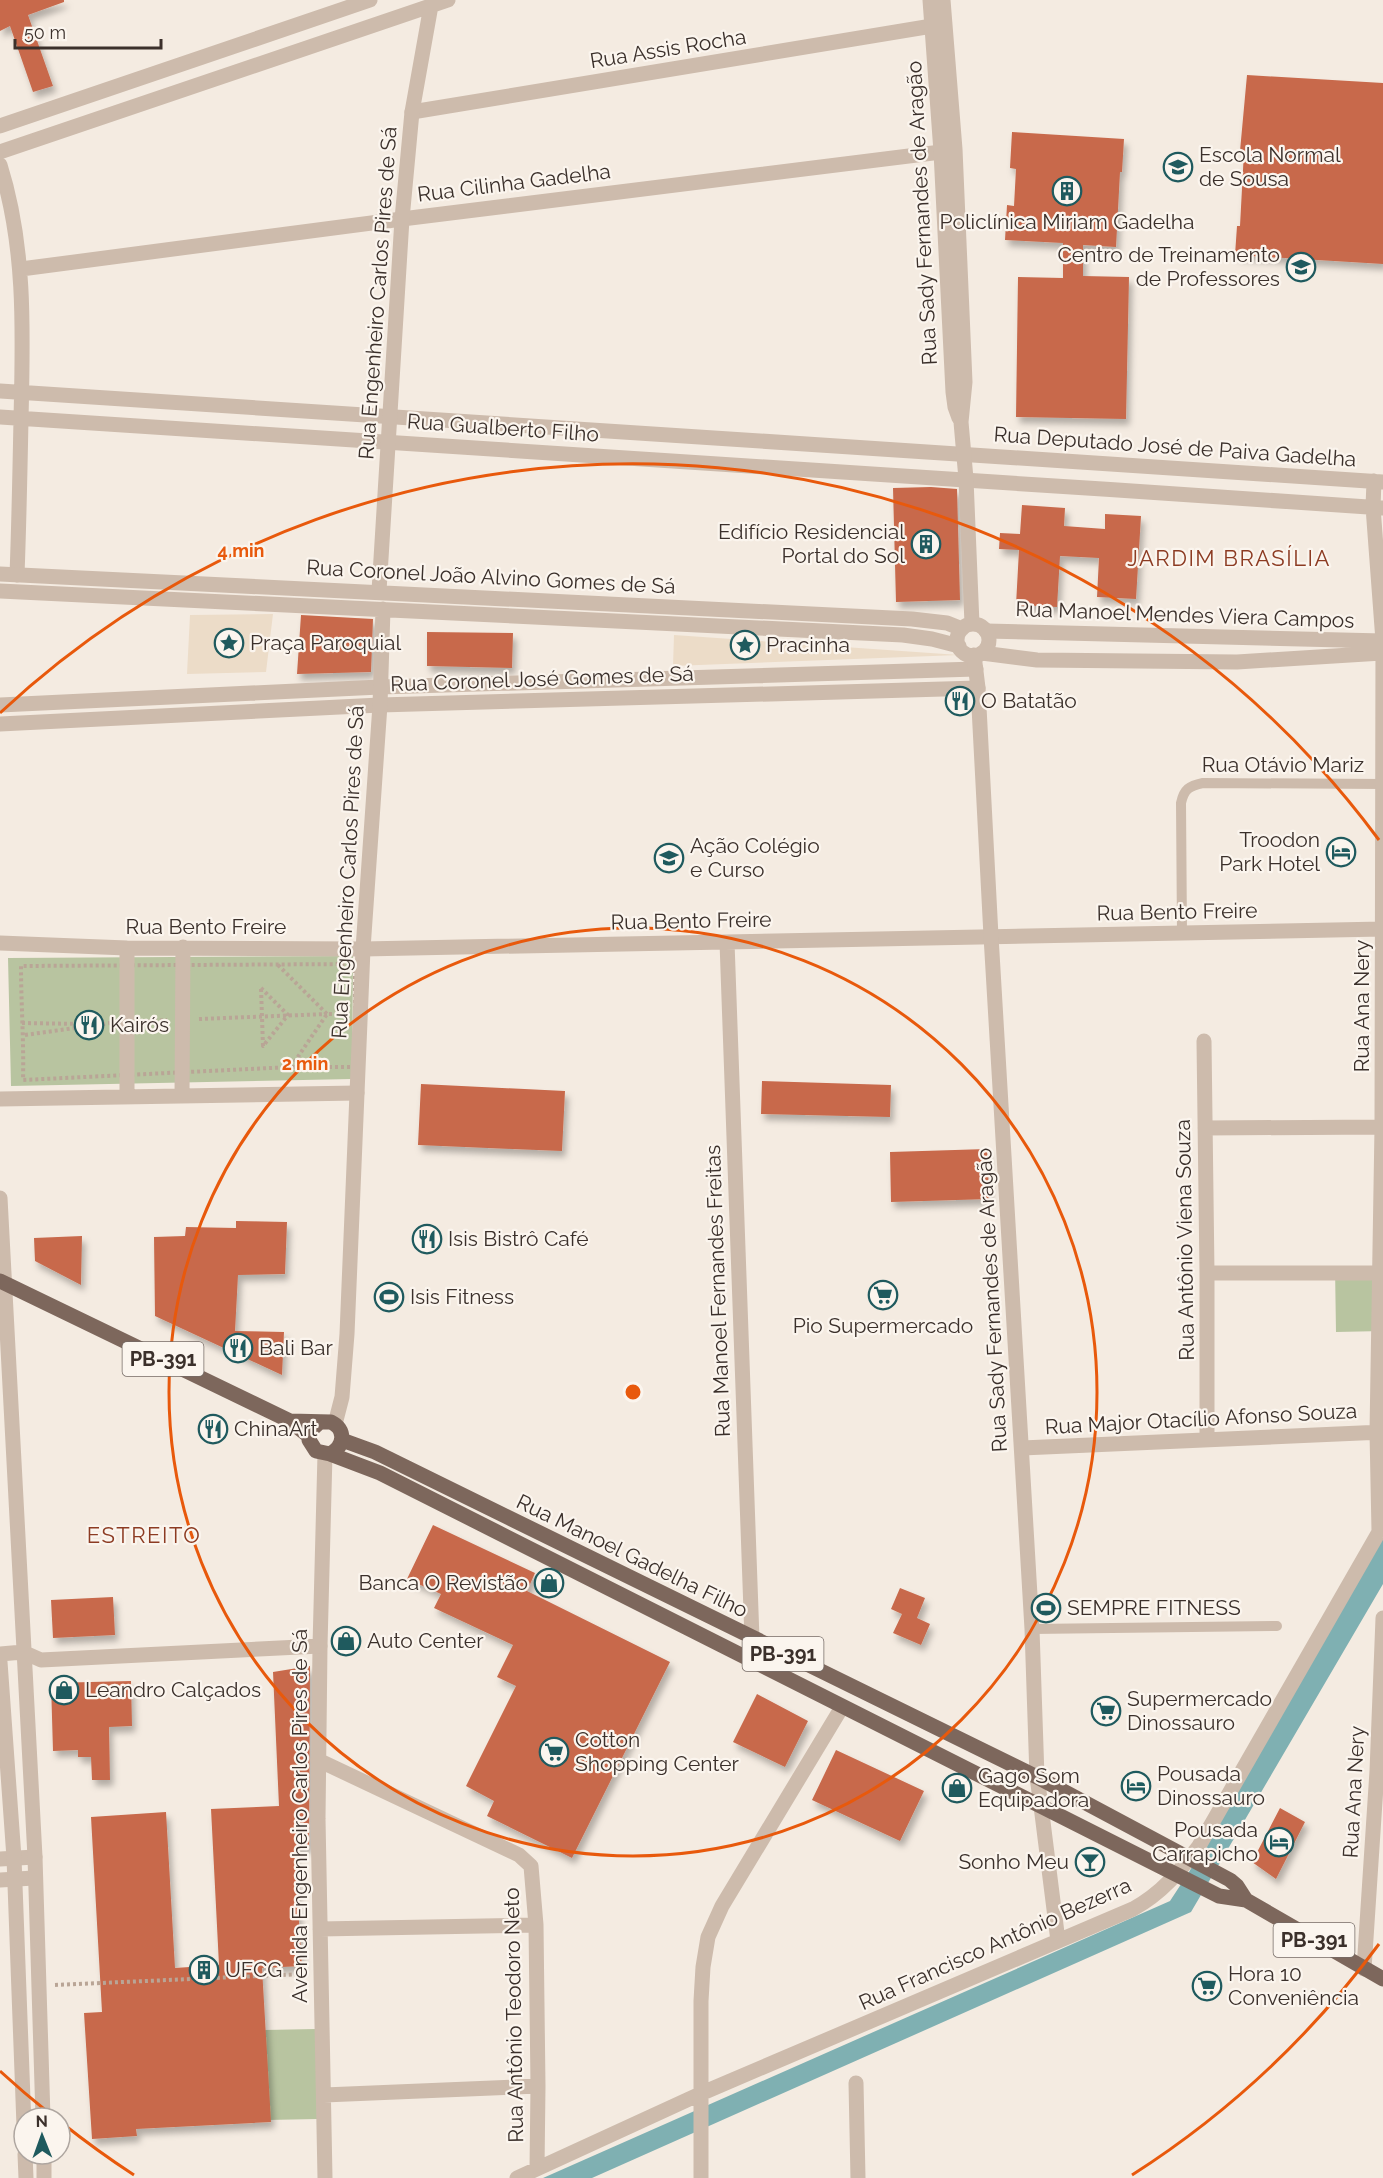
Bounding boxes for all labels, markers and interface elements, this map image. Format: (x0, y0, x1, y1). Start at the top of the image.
scale bar (15, 12, 160, 50)
text: 50 m (24, 22, 66, 43)
street label: Rua Assis Rocha (588, 24, 748, 73)
street label: Rua Sady Fernandes de Aragão (901, 60, 942, 366)
street label: Rua Engenheiro Carlos Pires de Sá (353, 126, 402, 460)
place label: Escola Normal de Sousa (1199, 142, 1341, 191)
school or university icon: Escola Normal de Sousa (1162, 151, 1194, 183)
street label: Rua Cilinha Gadelha (416, 158, 612, 207)
building icon: Policlínica Miriam Gadelha (1051, 175, 1083, 207)
place label: Policlínica Miriam Gadelha (940, 209, 1194, 234)
place label: Centro de Treinamento de Professores (1057, 242, 1280, 291)
school or university icon: Centro de Treinamento de Professores (1285, 251, 1317, 283)
street label: Rua Gualberto Filho (406, 408, 600, 447)
street label: Rua Deputado José de Paiva Gadelha (993, 421, 1357, 472)
place label: Edifício Residencial Portal do Sol (718, 519, 905, 568)
building icon: Edifício Residencial Portal do Sol (910, 528, 942, 560)
text: 4 min (218, 540, 264, 561)
district label: JARDIM BRASÍLIA (1127, 545, 1331, 571)
street label: Rua Coronel João Alvino Gomes de Sá (306, 554, 676, 599)
street label: Rua Manoel Mendes Viera Campos (1015, 596, 1355, 633)
place icon: Praça Paroquial (213, 627, 245, 659)
place icon: Pracinha (729, 629, 761, 661)
place label: Praça Paroquial (250, 630, 402, 655)
place label: Pracinha (766, 632, 850, 657)
street label: Rua Coronel José Gomes de Sá (390, 661, 694, 696)
restaurant icon: O Batatão (944, 685, 976, 717)
place label: O Batatão (981, 688, 1077, 713)
street label: Rua Engenheiro Carlos Pires de Sá (326, 705, 369, 1039)
street label: Rua Otávio Mariz (1202, 752, 1364, 777)
place label: Troodon Park Hotel (1219, 827, 1320, 876)
place label: Ação Colégio e Curso (690, 833, 820, 882)
hotel icon: Troodon Park Hotel (1325, 836, 1357, 868)
school or university icon: Ação Colégio e Curso (653, 842, 685, 874)
street label: Rua Bento Freire (1096, 898, 1258, 925)
street label: Rua Bento Freire (610, 907, 772, 934)
street label: Rua Bento Freire (126, 914, 286, 939)
street label: Rua Ana Nery (1349, 940, 1374, 1072)
restaurant icon: Kairós (73, 1009, 105, 1041)
place label: Kairós (110, 1012, 169, 1037)
text: 2 min (282, 1053, 328, 1074)
street label: Rua Antônio Viena Souza (1170, 1119, 1199, 1361)
street label: Rua Manoel Fernandes Freitas (700, 1144, 735, 1438)
street label: Rua Sady Fernandes de Aragão (971, 1147, 1012, 1453)
restaurant icon: Isis Bistrô Café (411, 1223, 443, 1255)
place label: Isis Bistrô Café (448, 1226, 589, 1251)
supermarket icon: Pio Supermercado (867, 1279, 899, 1311)
sports icon: Isis Fitness (373, 1281, 405, 1313)
place label: Isis Fitness (410, 1284, 514, 1309)
place label: Pio Supermercado (793, 1313, 973, 1338)
restaurant icon: Bali Bar (222, 1332, 254, 1364)
place label: Bali Bar (259, 1335, 334, 1360)
road number: PB-391 (122, 1342, 204, 1376)
centre of rings (623, 1382, 643, 1402)
street label: Rua Major Otacílio Afonso Souza (1044, 1398, 1358, 1439)
restaurant icon: ChinaArt (197, 1413, 229, 1445)
place label: ChinaArt (234, 1416, 318, 1441)
street label: Rua Manoel Gadelha Filho (513, 1489, 752, 1622)
district label: ESTREITO (87, 1522, 201, 1548)
shop icon: Banca O Revistão (533, 1567, 565, 1599)
place label: Banca O Revistão (359, 1570, 528, 1595)
sports icon: SEMPRE FITNESS (1030, 1592, 1062, 1624)
place label: SEMPRE FITNESS (1067, 1595, 1241, 1620)
shop icon: Auto Center (330, 1625, 362, 1657)
place label: Auto Center (367, 1628, 484, 1653)
street label: Avenida Engenheiro Carlos Pires de Sá (287, 1629, 312, 2003)
road number: PB-391 (742, 1637, 824, 1671)
shop icon: Leandro Calçados (48, 1674, 80, 1706)
place label: Leandro Calçados (85, 1677, 261, 1702)
place label: Supermercado Dinossauro (1127, 1686, 1272, 1735)
supermarket icon: Supermercado Dinossauro (1090, 1695, 1122, 1727)
street label: Rua Ana Nery (1338, 1725, 1369, 1859)
place label: Cotton Shopping Center (575, 1727, 740, 1776)
supermarket icon: Cotton Shopping Center (538, 1736, 570, 1768)
place label: Pousada Dinossauro (1157, 1761, 1265, 1810)
place label: Gago Som Equipadora (978, 1763, 1089, 1812)
hotel icon: Pousada Dinossauro (1120, 1770, 1152, 1802)
shop icon: Gago Som Equipadora (941, 1772, 973, 1804)
place label: Pousada Carrapicho (1152, 1817, 1258, 1866)
hotel icon: Pousada Carrapicho (1263, 1826, 1295, 1858)
bar icon: Sonho Meu (1074, 1846, 1106, 1878)
place label: Sonho Meu (958, 1849, 1069, 1874)
street label: Rua Francisco Antônio Bezerra (855, 1872, 1135, 2015)
street label: Rua Antônio Teodoro Neto (499, 1887, 528, 2143)
road number: PB-391 (1274, 1923, 1354, 1957)
building icon: UFCG (188, 1954, 220, 1986)
place label: UFCG (225, 1957, 282, 1982)
place label: Hora 10 Conveniência (1228, 1961, 1359, 2010)
supermarket icon: Hora 10 Conveniência (1191, 1970, 1223, 2002)
north arrow (12, 2106, 72, 2166)
text: N (35, 2112, 48, 2131)

